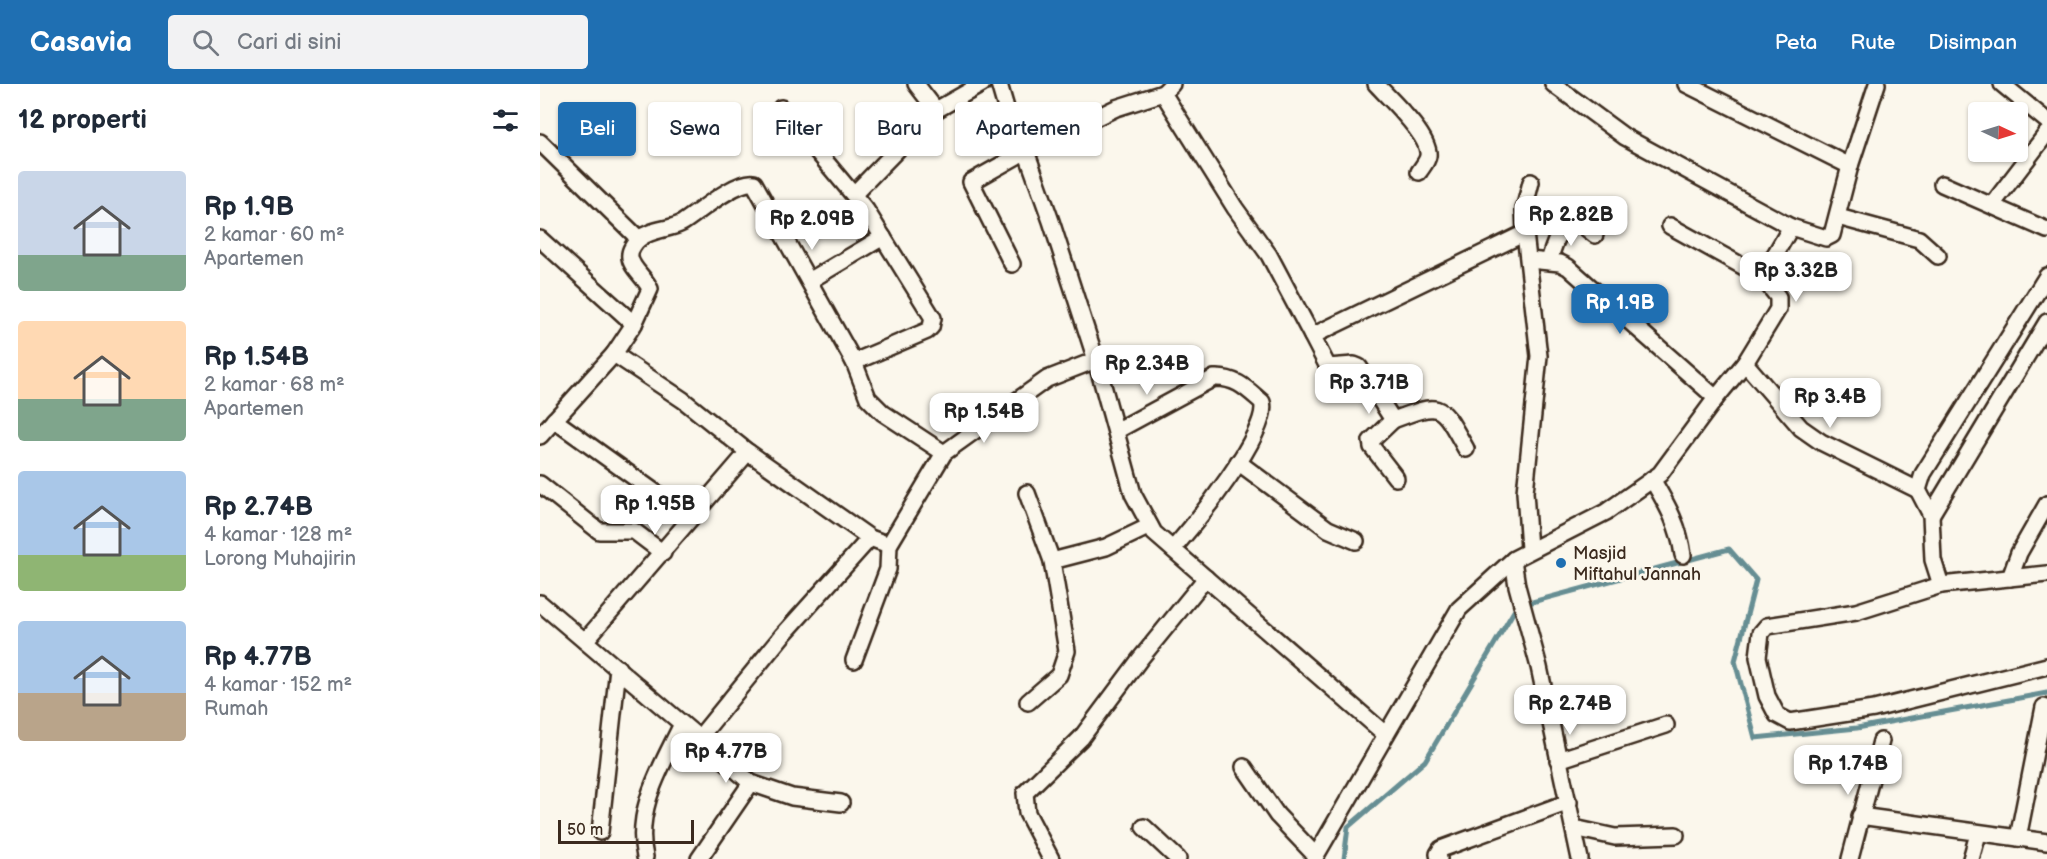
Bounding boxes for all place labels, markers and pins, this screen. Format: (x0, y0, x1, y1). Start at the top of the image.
pin: Rp 2.82B (1509, 196, 1633, 247)
pin: Rp 2.09B (750, 200, 874, 251)
pin: Rp 3.32B (1734, 252, 1858, 303)
pin: Rp 1.9B (1565, 284, 1675, 335)
pin: Rp 2.34B (1085, 345, 1209, 396)
pin: Rp 3.71B (1307, 364, 1431, 415)
pin: Rp 3.4B (1775, 378, 1885, 429)
pin: Rp 1.54B (922, 393, 1046, 444)
pin: Rp 1.95B (593, 485, 717, 536)
place label: Masjid Miftahul Jannah (1573, 543, 1701, 585)
marker: Masjid Miftahul Jannah (1554, 556, 1568, 570)
pin: Rp 2.74B (1508, 685, 1632, 736)
pin: Rp 4.77B (664, 733, 788, 784)
pin: Rp 1.74B (1786, 745, 1910, 796)

